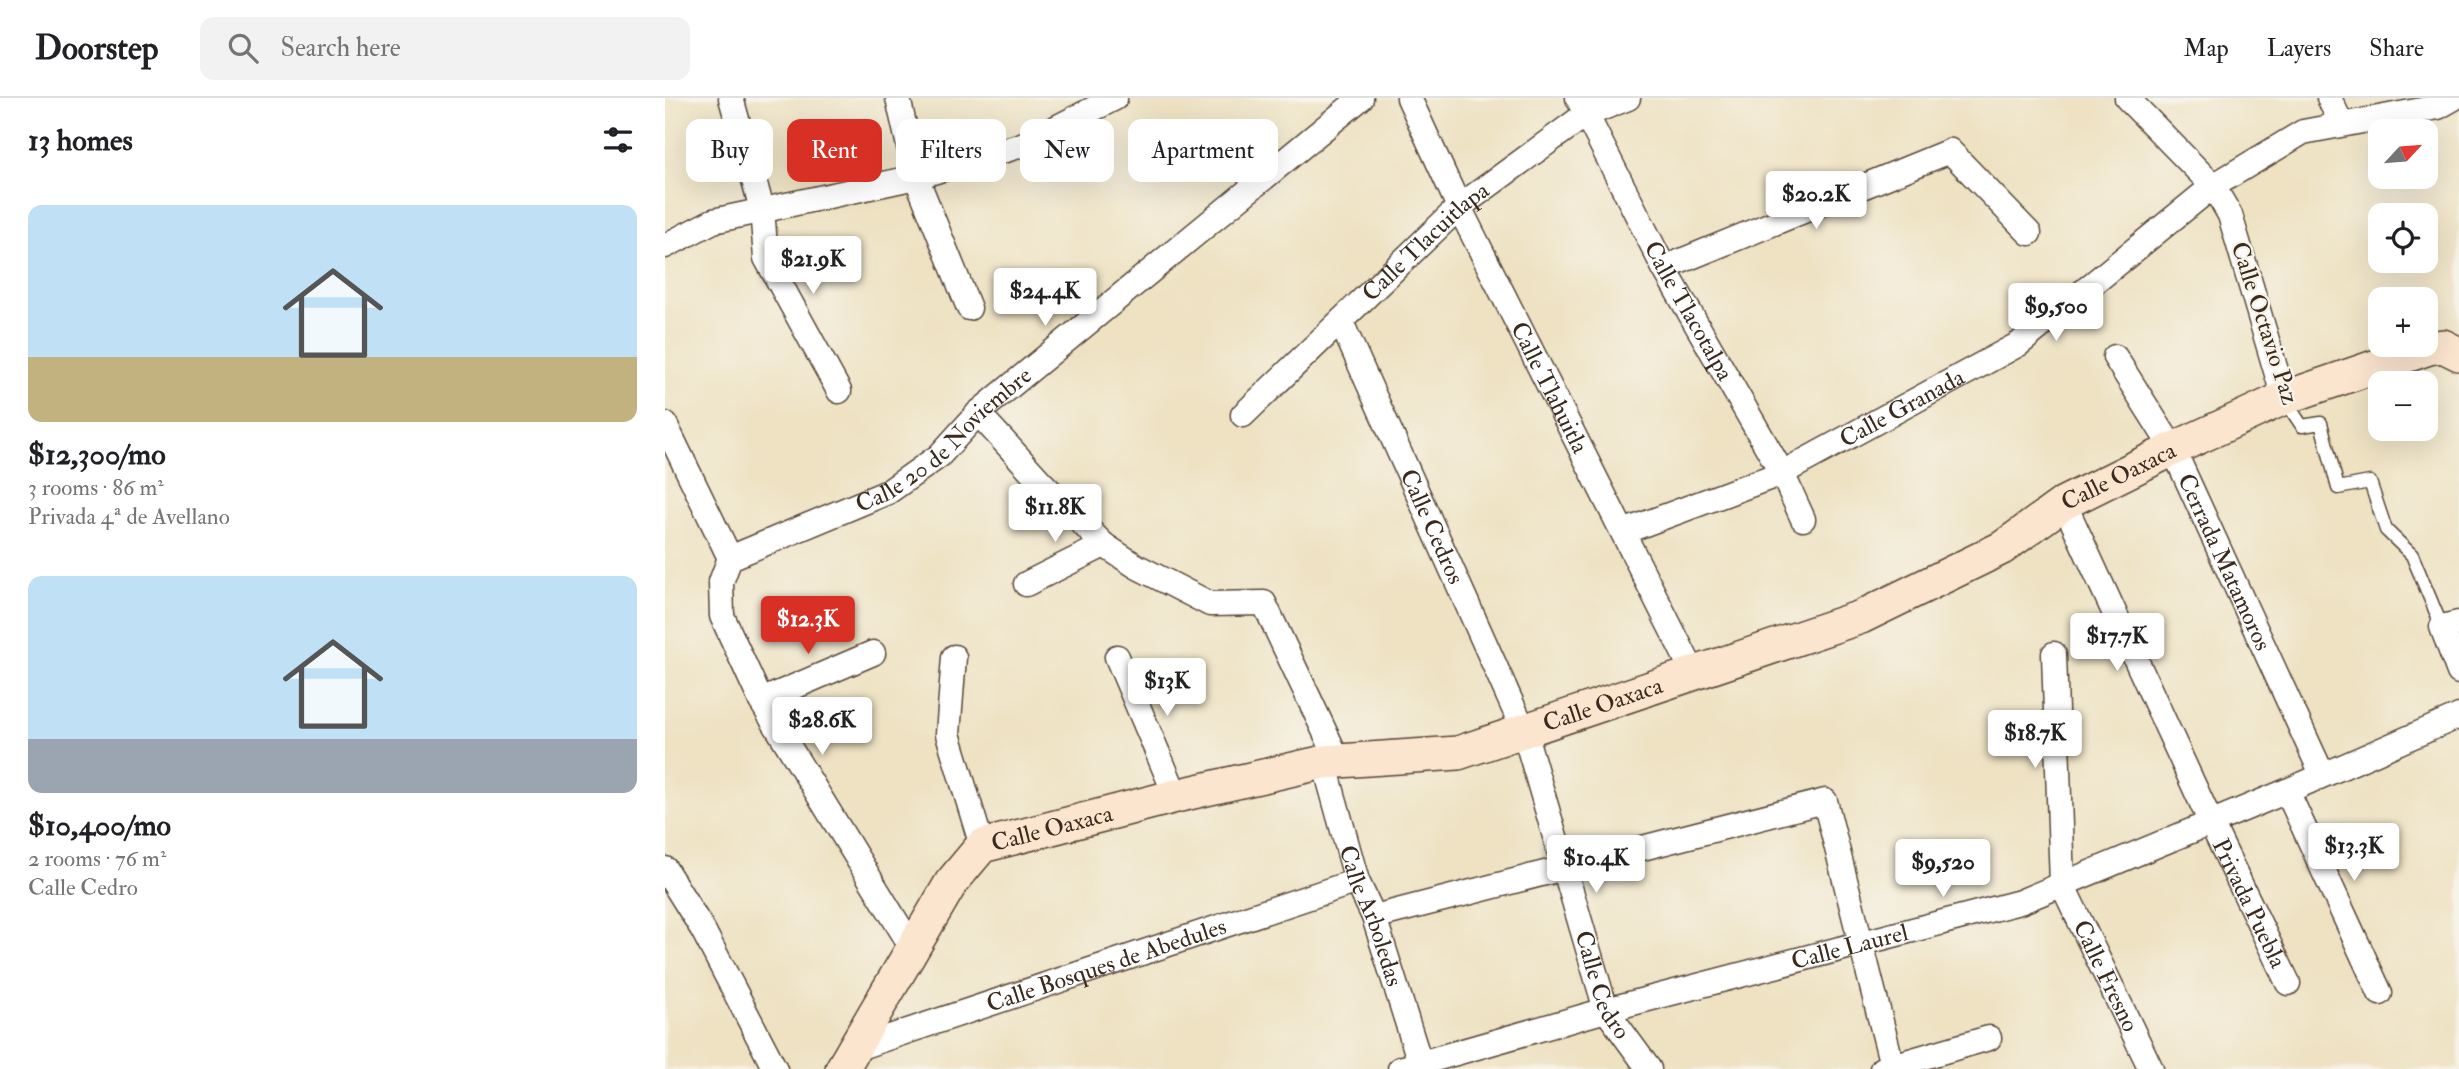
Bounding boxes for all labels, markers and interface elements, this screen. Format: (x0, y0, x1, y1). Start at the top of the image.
search box (200, 17, 690, 80)
text: Doorstep (35, 28, 158, 69)
icon: search (224, 29, 262, 67)
text: Search here (280, 32, 401, 64)
text: Map (2184, 33, 2229, 64)
text: Layers (2267, 33, 2331, 64)
text: Share (2369, 33, 2424, 64)
chip: Buy (686, 119, 773, 182)
chip: Rent (787, 119, 882, 182)
chip: Filters (896, 119, 1006, 182)
chip: New (1020, 119, 1114, 182)
chip: Apartment (1128, 119, 1278, 182)
north arrow (2368, 119, 2438, 189)
map controls (2368, 119, 2438, 441)
icon: filters (599, 121, 637, 159)
text: 13 homes (28, 122, 133, 159)
pin: $20.2K (1759, 172, 1873, 231)
street label: Calle Tlacuitlapa (1356, 174, 1496, 308)
text: $20.2K (1782, 179, 1850, 208)
button: locate (2368, 203, 2438, 273)
pin: $21.9K (756, 236, 870, 296)
street label: Calle Tlacotalpa (1637, 236, 1741, 387)
street label: Calle Octavio Paz (2224, 238, 2306, 409)
text: $21.9K (780, 244, 846, 273)
icon: home (270, 250, 396, 376)
pin: $24.4K (988, 268, 1102, 328)
text: $24.4K (1010, 276, 1080, 305)
pin: $9,500 (1999, 284, 2113, 343)
button: + (2368, 287, 2438, 357)
text: $9,500 (2024, 291, 2088, 320)
street label: Calle Tlahuitla (1503, 317, 1596, 460)
street label: Calle 20 de Noviembre (851, 360, 1038, 520)
street label: Calle Granada (1834, 361, 1971, 455)
button: − (2368, 371, 2438, 441)
street label: Calle Oaxaca (2056, 435, 2182, 518)
text: $12,300/mo (28, 436, 166, 473)
street label: Calle Cedros (1393, 464, 1471, 589)
street label: Cerrada Matamoros (2170, 469, 2278, 656)
text: 3 rooms · 86 m² (28, 473, 164, 502)
pin: $11.8K (998, 484, 1112, 544)
text: $11.8K (1025, 492, 1085, 521)
text: Privada 4ª de Avellano (28, 502, 230, 531)
pin: $12.3K (751, 596, 865, 656)
text: $12.3K (777, 604, 839, 633)
pin: $17.7K (2060, 614, 2174, 673)
icon: home (270, 621, 396, 747)
text: $17.7K (2086, 621, 2148, 650)
pin: $13K (1126, 658, 1208, 718)
text: $13K (1144, 666, 1190, 695)
street label: Calle Oaxaca (1539, 670, 1668, 739)
pin: $28.6K (765, 698, 879, 757)
text: $28.6K (788, 705, 856, 734)
pin: $18.7K (1978, 710, 2092, 770)
text: $18.7K (2004, 718, 2066, 747)
street label: Calle Oaxaca (988, 798, 1117, 859)
text: $10,400/mo (28, 807, 171, 844)
pin: $13.3K (2297, 824, 2411, 883)
text: $13.3K (2324, 831, 2384, 860)
street label: Privada Puebla (2205, 833, 2294, 974)
pin: $10.4K (1539, 836, 1653, 895)
pin: $9,520 (1886, 840, 2000, 899)
street label: Calle Arboledas (1332, 842, 1410, 990)
text: $10.4K (1563, 843, 1629, 872)
text: 2 rooms · 76 m² (28, 844, 166, 873)
text: $9,520 (1911, 847, 1975, 876)
text: Calle Cedro (28, 873, 138, 902)
street label: Calle Bosques de Abedules (983, 911, 1230, 1020)
street label: Calle Fresno (2066, 915, 2146, 1037)
street label: Calle Laurel (1788, 917, 1911, 977)
street label: Calle Cedro (1567, 927, 1637, 1046)

